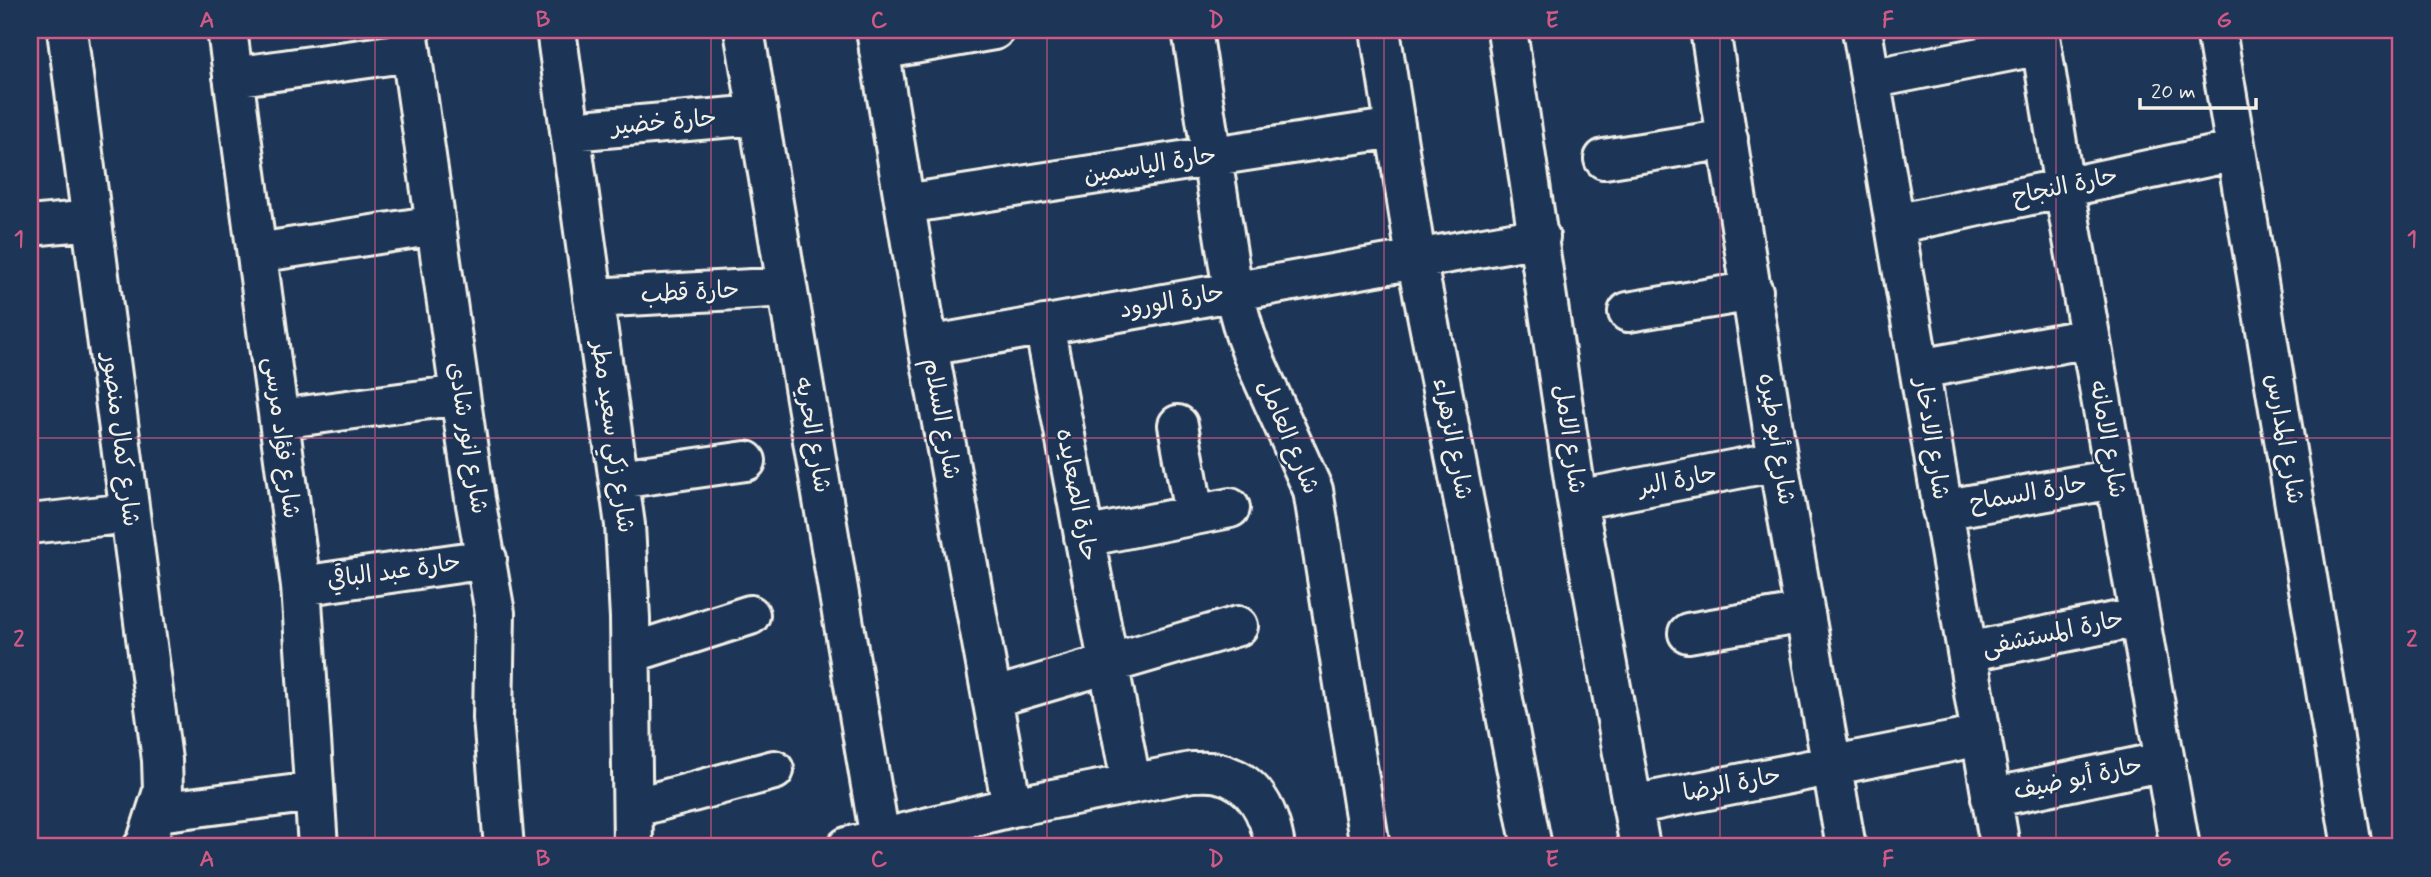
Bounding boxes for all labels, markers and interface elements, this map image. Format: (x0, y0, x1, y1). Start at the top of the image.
text: A (199, 6, 215, 36)
text: B (536, 6, 551, 36)
text: C (871, 6, 888, 36)
text: D (1208, 6, 1224, 36)
text: E (1545, 6, 1559, 36)
text: F (1882, 6, 1894, 36)
text: G (2216, 6, 2232, 36)
scale bar (2140, 66, 2256, 110)
text: 20 m (2151, 78, 2196, 106)
street label: حارة خضير (608, 103, 718, 143)
street label: حارة الياسمين (1081, 140, 1219, 192)
street label: حارة النجاح (2009, 161, 2121, 213)
text: 1 (14, 225, 24, 255)
text: 1 (2407, 225, 2417, 255)
street label: حارة قطب (640, 275, 740, 311)
street label: حارة الورود (1117, 278, 1227, 326)
street label: شارع زكي سعيد مطر (579, 337, 641, 535)
street label: شارع كمال منصور (94, 349, 146, 529)
street label: شارع فؤاد مرسى (256, 355, 306, 521)
street label: شارع السلام (914, 356, 967, 482)
street label: شارع انور شادى (440, 360, 494, 516)
street label: شارع أبو طيره (1750, 371, 1803, 507)
street label: شارع المدارس (2257, 371, 2311, 507)
street label: شارع الادخار (1906, 374, 1956, 502)
street label: شارع الحريه (787, 375, 837, 495)
street label: شارع العامل (1250, 375, 1326, 499)
street label: شارع الزهراء (1425, 375, 1479, 503)
street label: شارع الامانه (2081, 377, 2133, 501)
street label: شارع الامل (1546, 382, 1592, 496)
street label: حارة الصعايده (1048, 426, 1104, 564)
street label: حارة البر (1634, 458, 1720, 504)
street label: حارة السماح (1967, 468, 2089, 520)
street label: حارة عبد الباقي (325, 545, 463, 597)
street label: حارة المستشفى (1979, 604, 2127, 664)
text: 2 (13, 625, 25, 655)
text: 2 (2406, 625, 2418, 655)
street label: حارة أبو ضيف (2011, 749, 2145, 808)
street label: حارة الرضا (1680, 760, 1784, 810)
text: A (199, 845, 215, 875)
text: B (536, 845, 551, 875)
text: C (871, 845, 888, 875)
text: D (1208, 845, 1224, 875)
text: E (1545, 845, 1559, 875)
text: F (1882, 845, 1894, 875)
text: G (2216, 845, 2232, 875)

